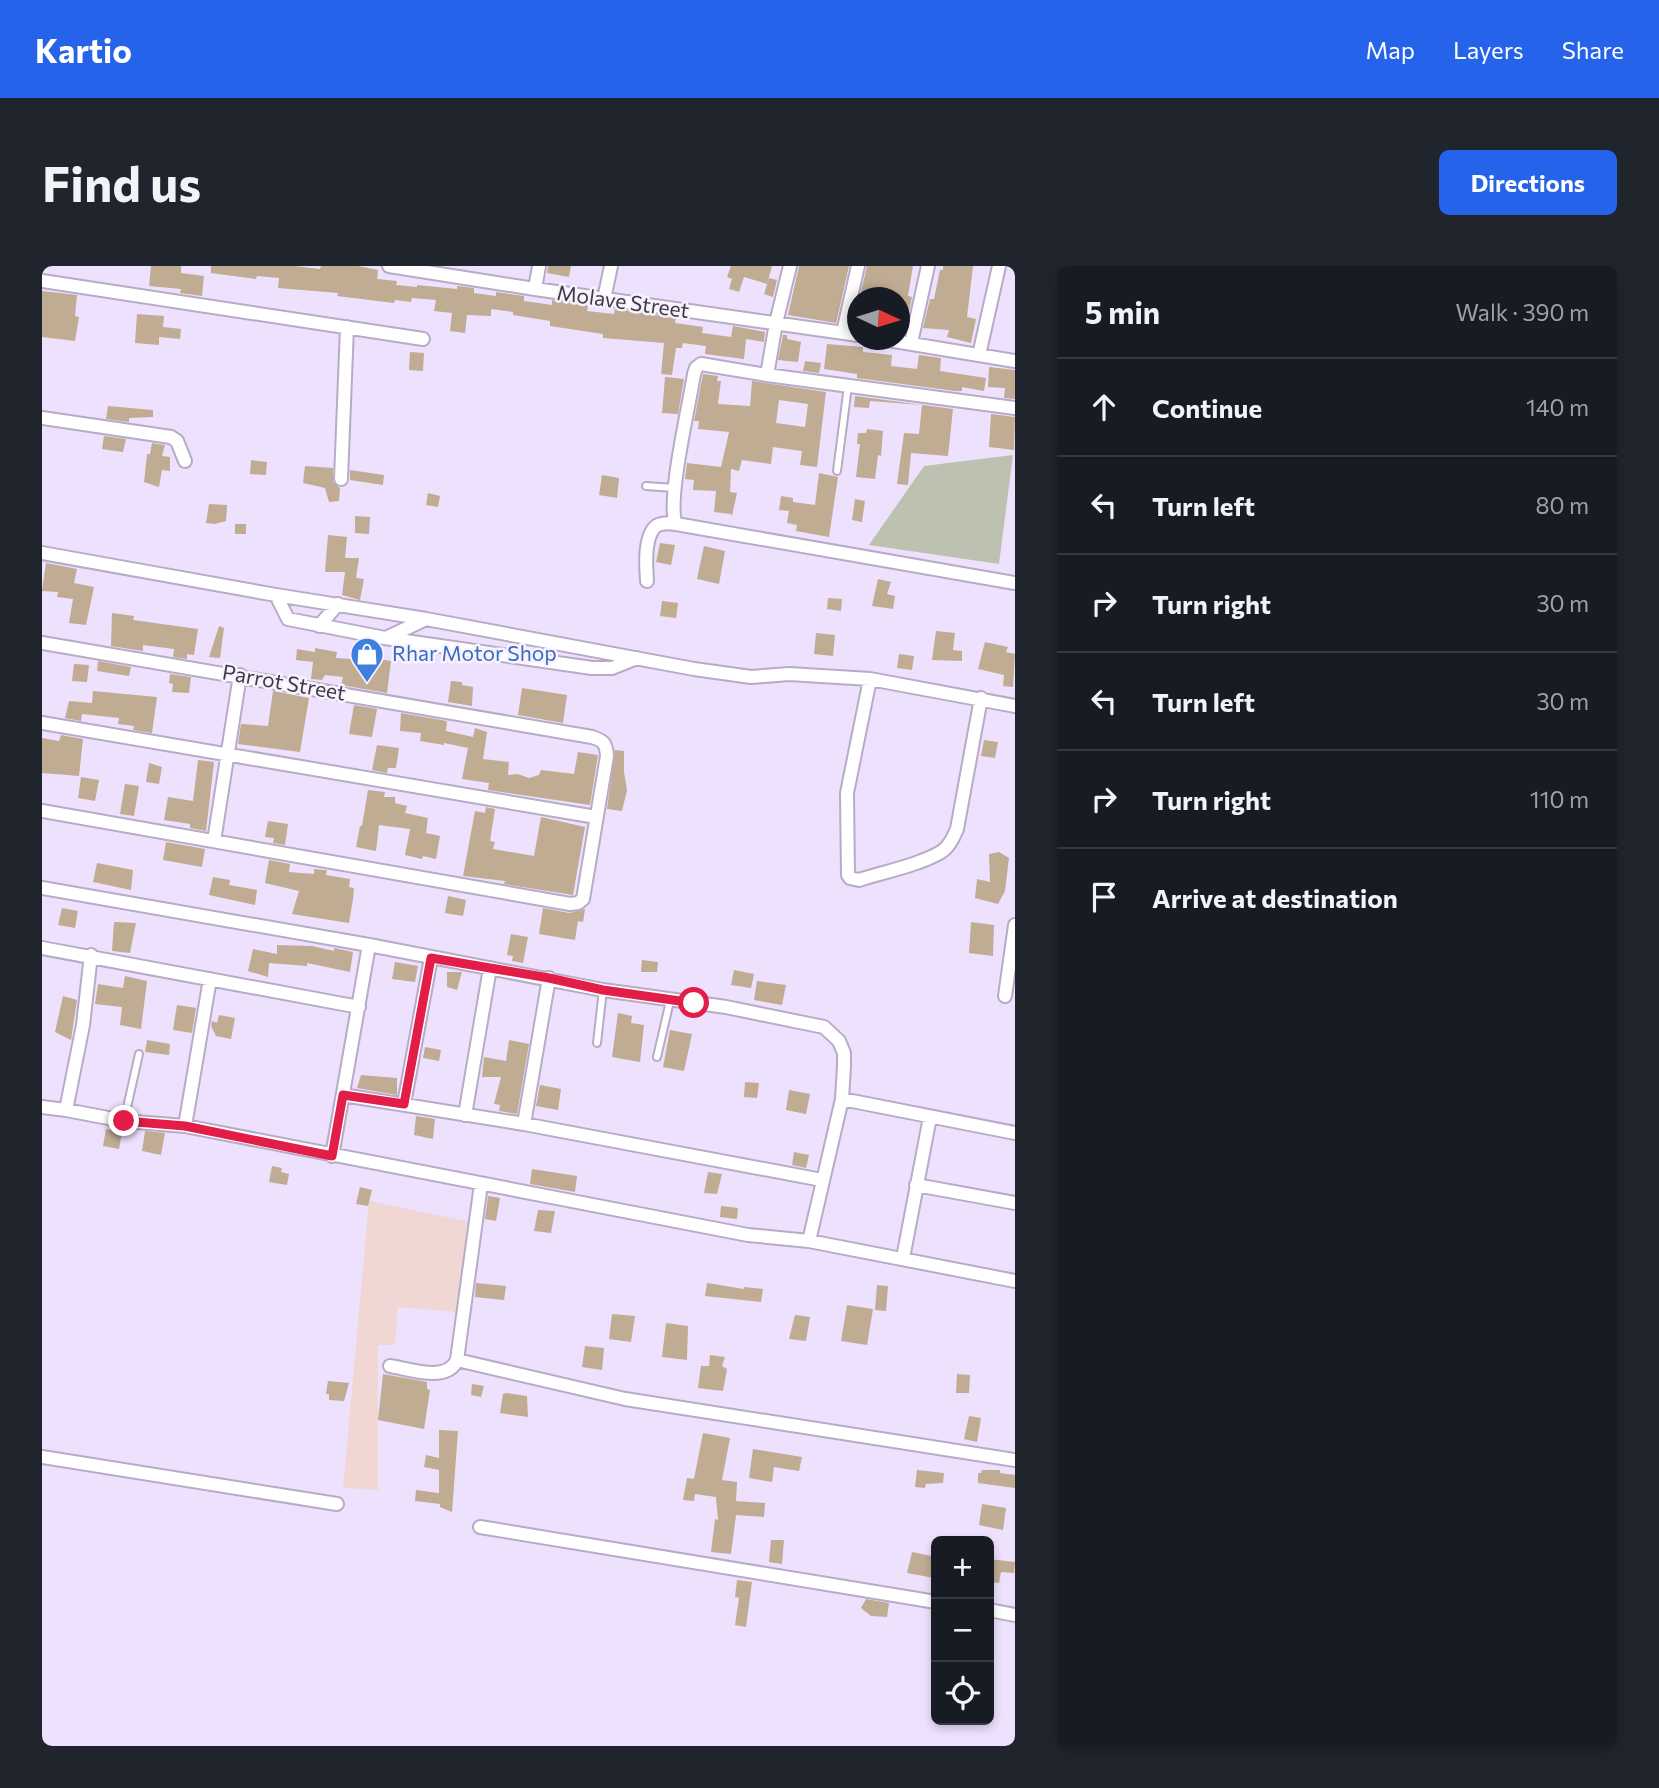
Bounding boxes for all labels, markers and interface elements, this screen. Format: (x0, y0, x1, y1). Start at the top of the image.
text: Kartio (35, 29, 132, 70)
text: Map (1366, 35, 1415, 64)
text: Layers (1453, 35, 1524, 64)
text: Share (1562, 35, 1624, 64)
button: Directions (1439, 150, 1617, 215)
text: Find us (42, 152, 201, 212)
street label: Molave Street (555, 279, 691, 322)
north arrow (847, 287, 910, 350)
text: 5 min (1085, 293, 1160, 330)
text: Walk · 390 m (1456, 298, 1589, 326)
icon: ahead (1085, 388, 1123, 426)
text: Continue (1152, 392, 1262, 423)
text: 140 m (1526, 393, 1589, 421)
icon: left (1085, 486, 1123, 524)
text: Turn left (1152, 490, 1255, 521)
text: 80 m (1536, 491, 1589, 519)
icon: right (1085, 584, 1123, 622)
text: Turn right (1152, 588, 1271, 619)
text: 30 m (1536, 589, 1589, 617)
shop icon: Rhar Motor Shop (348, 635, 386, 684)
place label: Rhar Motor Shop (392, 640, 557, 665)
street label: Parrot Street (221, 658, 348, 705)
icon: left (1085, 682, 1123, 720)
text: Turn left (1152, 686, 1255, 717)
text: 30 m (1536, 687, 1589, 715)
icon: right (1085, 780, 1123, 818)
text: Turn right (1152, 784, 1271, 815)
text: 110 m (1530, 785, 1589, 813)
icon: arrive (1085, 878, 1123, 916)
text: Arrive at destination (1152, 882, 1398, 913)
route start (678, 987, 709, 1018)
route end (108, 1105, 139, 1136)
map controls (931, 1536, 994, 1725)
button: + (931, 1536, 994, 1599)
button: − (931, 1599, 994, 1662)
button: locate (931, 1662, 994, 1725)

